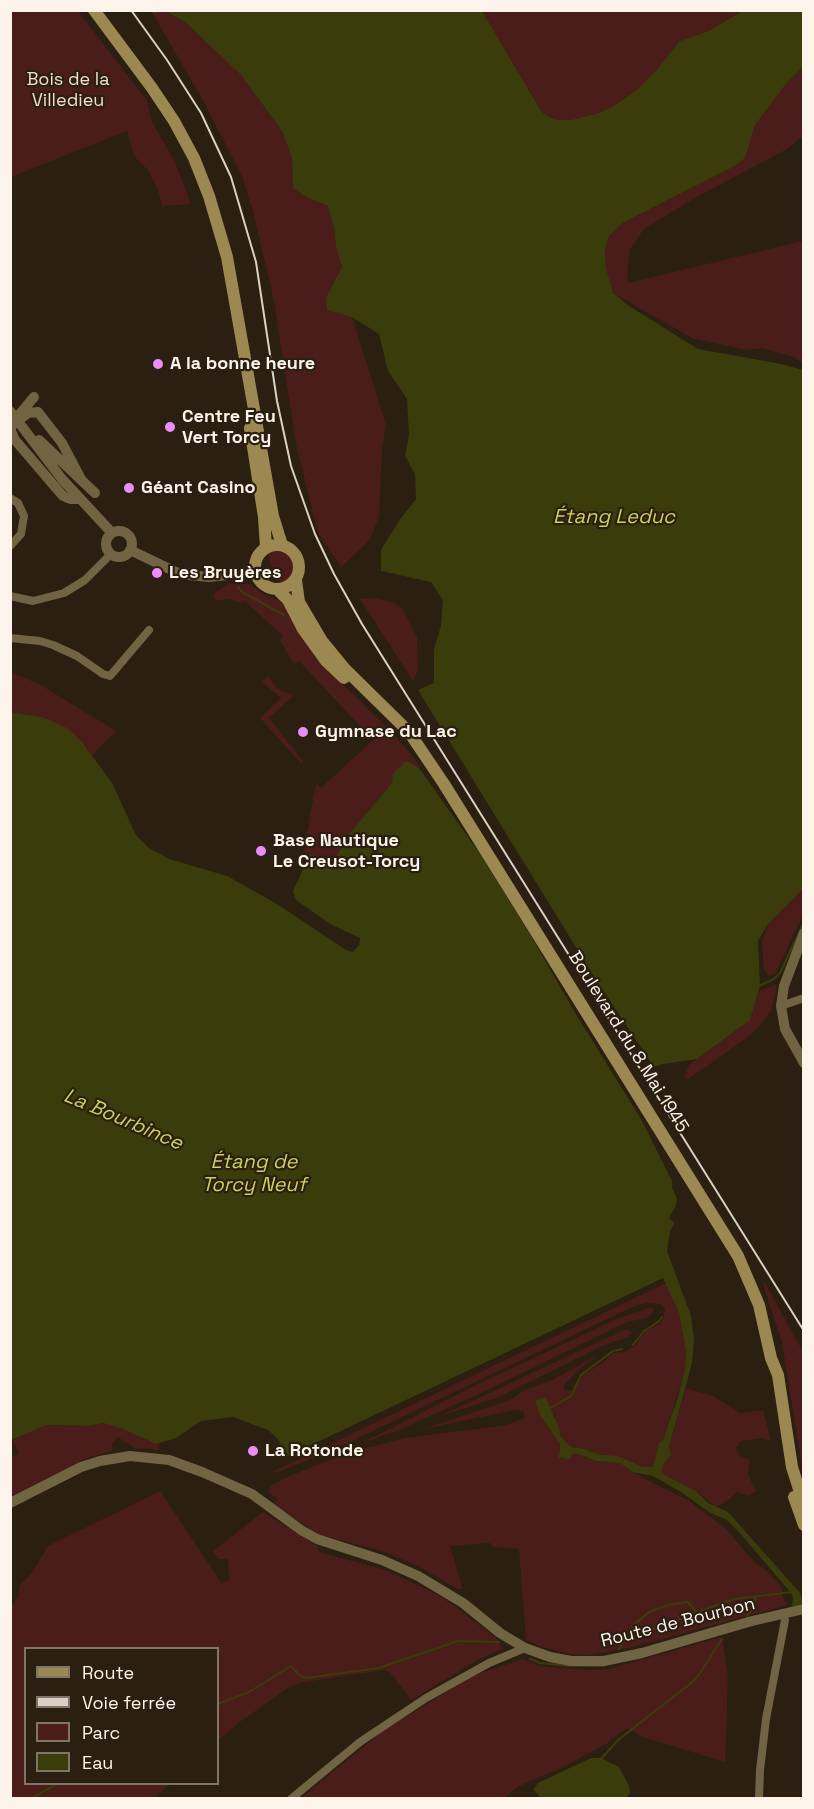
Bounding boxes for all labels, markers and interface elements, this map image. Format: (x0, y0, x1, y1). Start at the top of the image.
park label: Bois de la Villedieu (26, 69, 110, 112)
place label: A la bonne heure (170, 353, 315, 375)
marker: A la bonne heure (151, 357, 165, 371)
place label: Centre Feu Vert Torcy (182, 406, 276, 448)
marker: Centre Feu Vert Torcy (163, 420, 177, 434)
place label: Géant Casino (141, 477, 256, 499)
marker: Géant Casino (122, 481, 136, 495)
water label: Étang Leduc (553, 506, 675, 530)
place label: Les Bruyères (169, 562, 281, 584)
marker: Les Bruyères (150, 566, 164, 580)
place label: Gymnase du Lac (315, 721, 457, 743)
marker: Gymnase du Lac (296, 725, 310, 739)
place label: Base Nautique Le Creusot-Torcy (273, 830, 420, 872)
marker: Base Nautique Le Creusot-Torcy (254, 844, 268, 858)
street label: Boulevard du 8 Mai 1945 (563, 947, 693, 1137)
water label: La Bourbince (60, 1084, 186, 1156)
water label: Étang de Torcy Neuf (202, 1151, 306, 1198)
place label: La Rotonde (265, 1440, 364, 1462)
marker: La Rotonde (246, 1444, 260, 1458)
street label: Route de Bourbon (599, 1593, 757, 1653)
legend (24, 1647, 219, 1785)
text: Route (82, 1661, 134, 1684)
text: Voie ferrée (82, 1691, 176, 1714)
text: Parc (82, 1721, 120, 1744)
text: Eau (82, 1751, 113, 1774)

